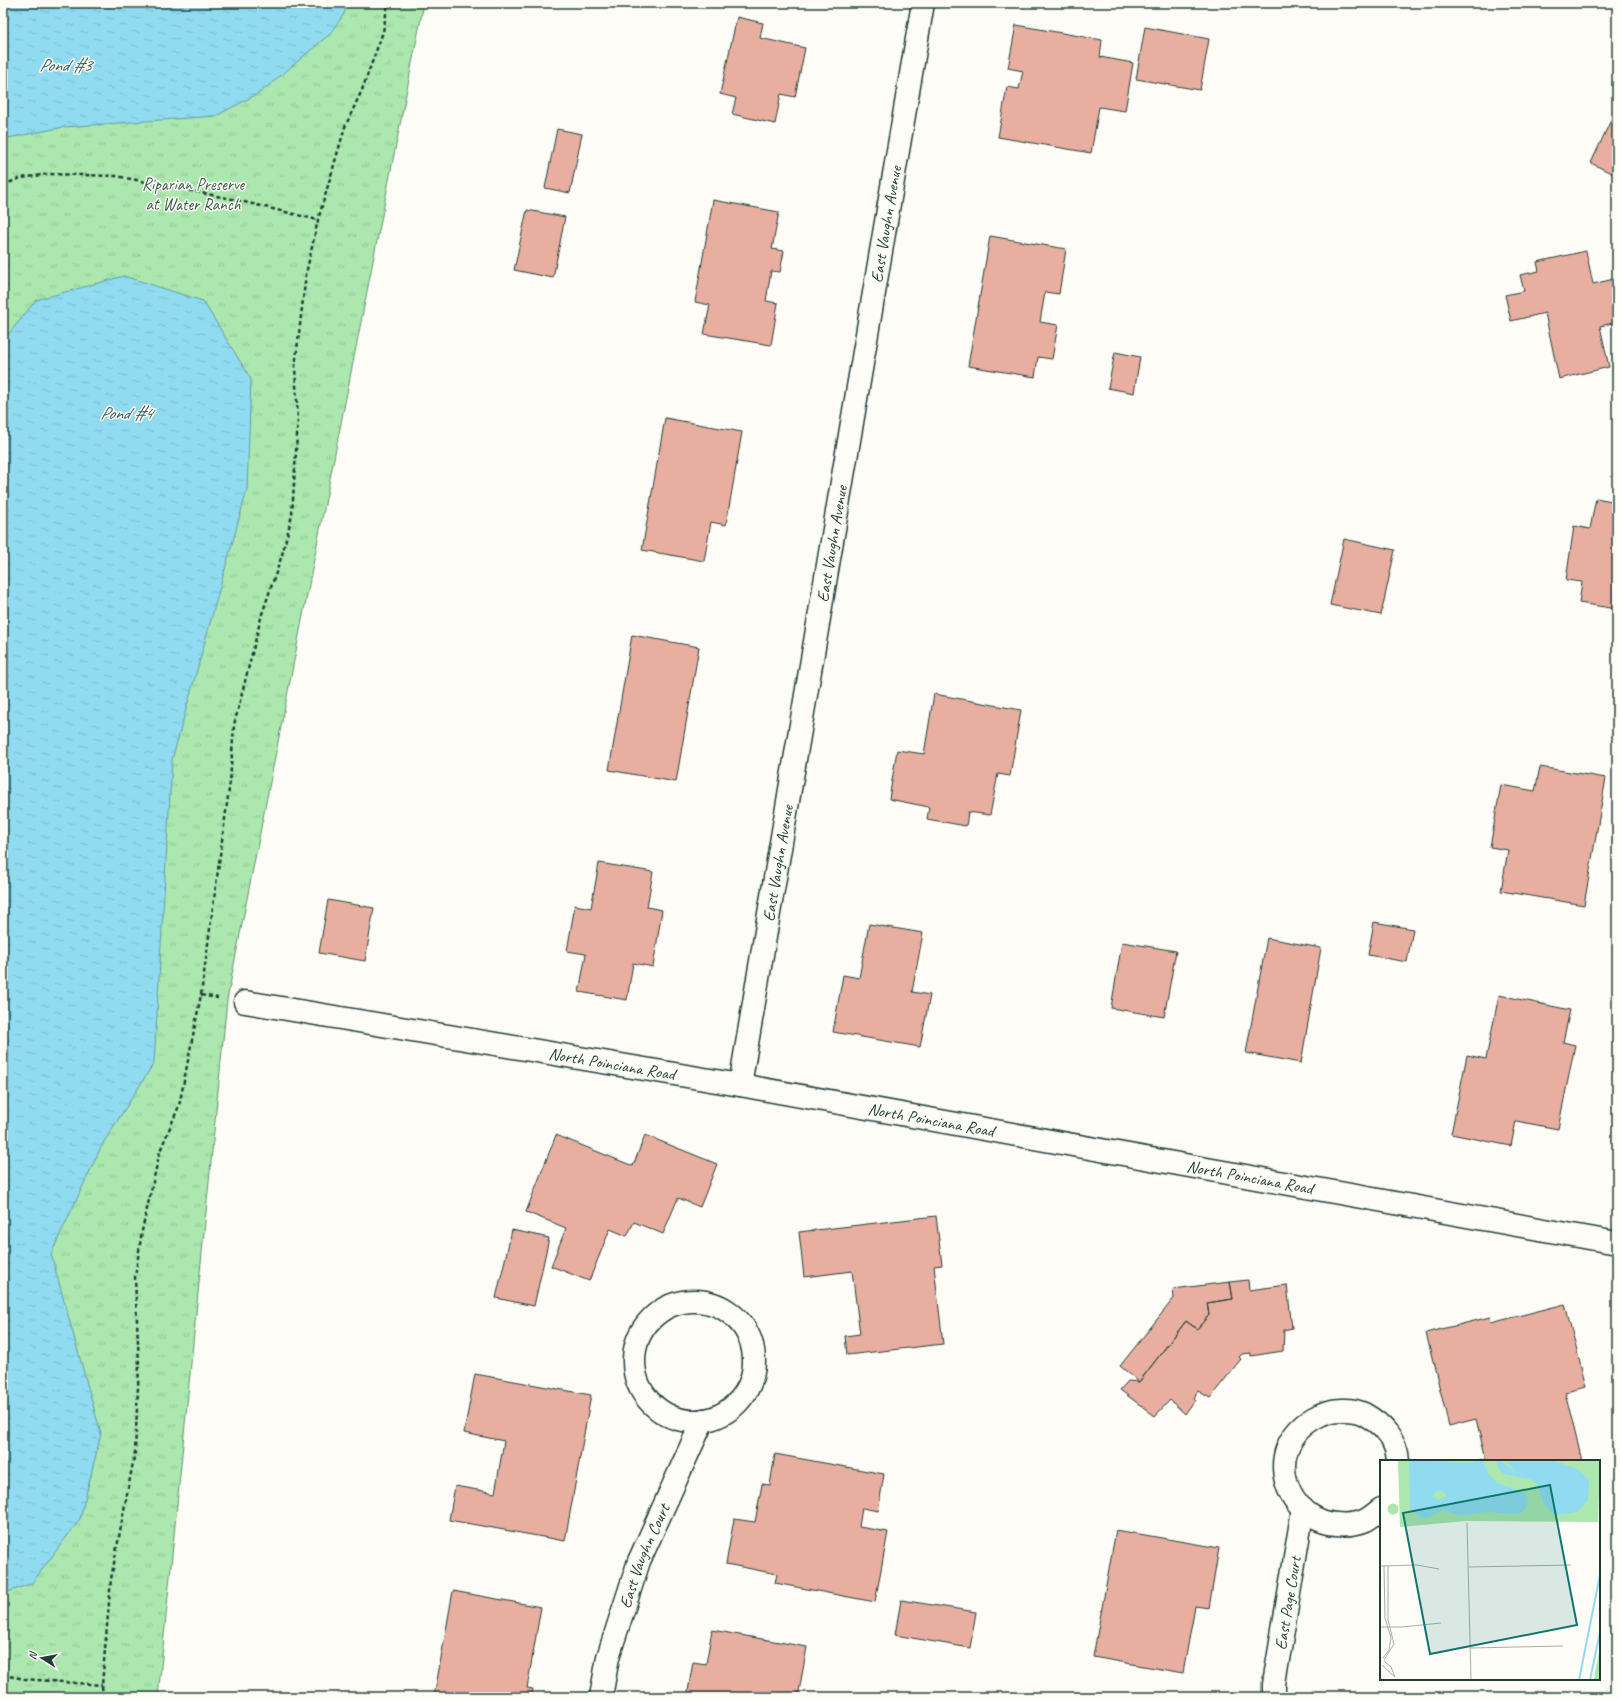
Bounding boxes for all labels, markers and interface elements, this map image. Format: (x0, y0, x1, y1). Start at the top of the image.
water label: Pond #3 (39, 54, 95, 76)
street label: East Vaughn Avenue (865, 163, 906, 284)
park label: Riparian Preserve at Water Ranch (142, 174, 246, 215)
water label: Pond #4 (100, 402, 156, 424)
street label: East Vaughn Avenue (811, 483, 852, 603)
street label: East Vaughn Avenue (757, 802, 798, 923)
street label: North Poinciana Road (547, 1043, 679, 1085)
street label: North Poinciana Road (866, 1098, 998, 1141)
street label: North Poinciana Road (1185, 1155, 1317, 1199)
inset map (1380, 1460, 1600, 1680)
street label: East Vaughn Court (614, 1498, 675, 1611)
street label: East Page Court (1269, 1553, 1306, 1651)
north arrow (22, 1638, 62, 1678)
text: N (25, 1649, 40, 1661)

